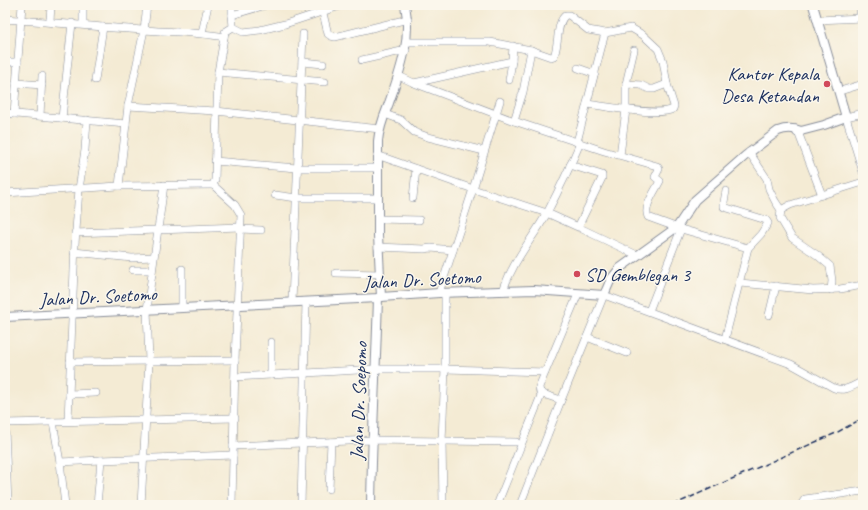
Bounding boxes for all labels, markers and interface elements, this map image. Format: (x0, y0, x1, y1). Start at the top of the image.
place label: Kantor Kepala Desa Ketandan (721, 62, 820, 108)
marker: Kantor Kepala Desa Ketandan (822, 79, 832, 89)
place label: SD Gemblegan 3 (585, 263, 692, 287)
street label: Jalan Dr. Soetomo (362, 265, 483, 295)
marker: SD Gemblegan 3 (572, 269, 582, 279)
street label: Jalan Dr. Soetomo (38, 282, 159, 312)
street label: Jalan Dr. Soepomo (345, 340, 373, 462)

